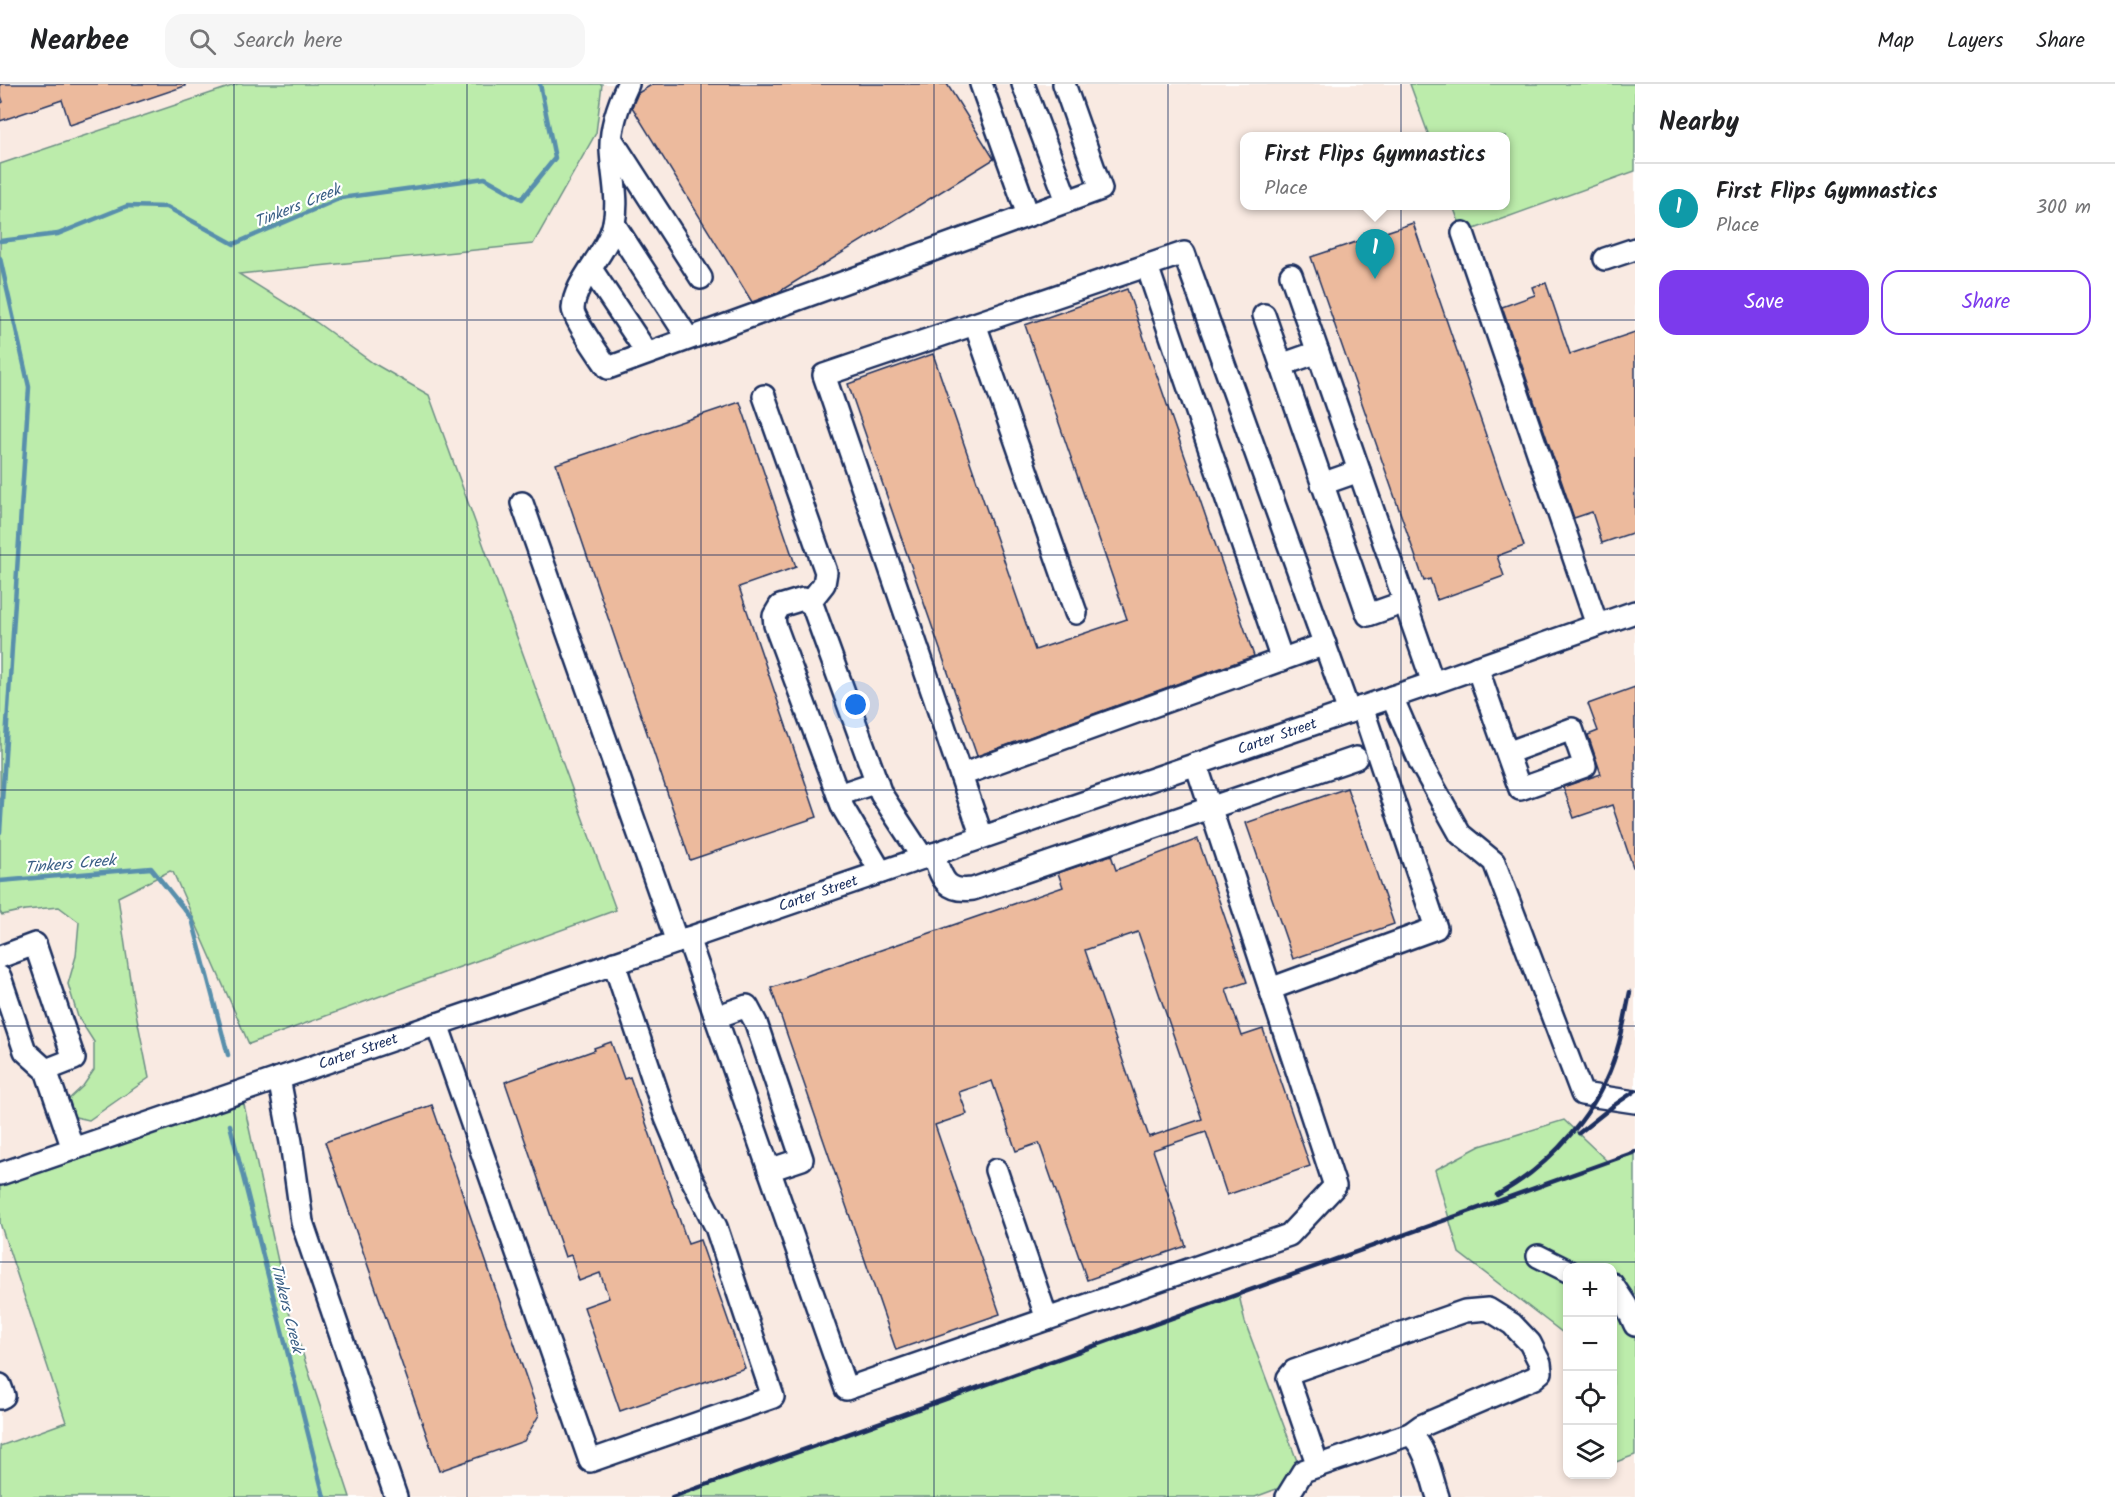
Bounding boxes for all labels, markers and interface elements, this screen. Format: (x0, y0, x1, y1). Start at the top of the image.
search box (165, 14, 585, 68)
text: Nearbee (30, 19, 129, 64)
text: Search here (234, 24, 342, 59)
icon: search (186, 25, 219, 58)
text: Map (1877, 25, 1914, 58)
text: Layers (1947, 25, 2003, 58)
text: Share (2036, 25, 2085, 58)
text: Nearby (1659, 102, 1739, 144)
popup (1240, 132, 1510, 210)
text: First Flips Gymnastics (1264, 138, 1486, 173)
text: Place (1264, 173, 1307, 205)
text: First Flips Gymnastics (1716, 175, 1937, 210)
water label: Tinkers Creek (251, 177, 347, 235)
text: 1 (1675, 192, 1682, 224)
text: 300 m (2036, 192, 2091, 224)
text: Place (1716, 210, 1759, 242)
pin: 1 (1356, 230, 1394, 279)
button: Save (1659, 270, 1869, 335)
button: Share (1881, 270, 2091, 335)
your location (841, 690, 870, 719)
street label: Carter Street (1234, 712, 1320, 762)
water label: Tinkers Creek (24, 848, 119, 881)
street label: Carter Street (775, 869, 861, 919)
street label: Carter Street (315, 1027, 401, 1077)
water label: Tinkers Creek (263, 1261, 310, 1358)
map controls (1563, 1263, 1617, 1479)
button: + (1563, 1263, 1617, 1317)
button: − (1563, 1317, 1617, 1371)
button: locate (1563, 1371, 1617, 1425)
button: layers (1563, 1425, 1617, 1479)

